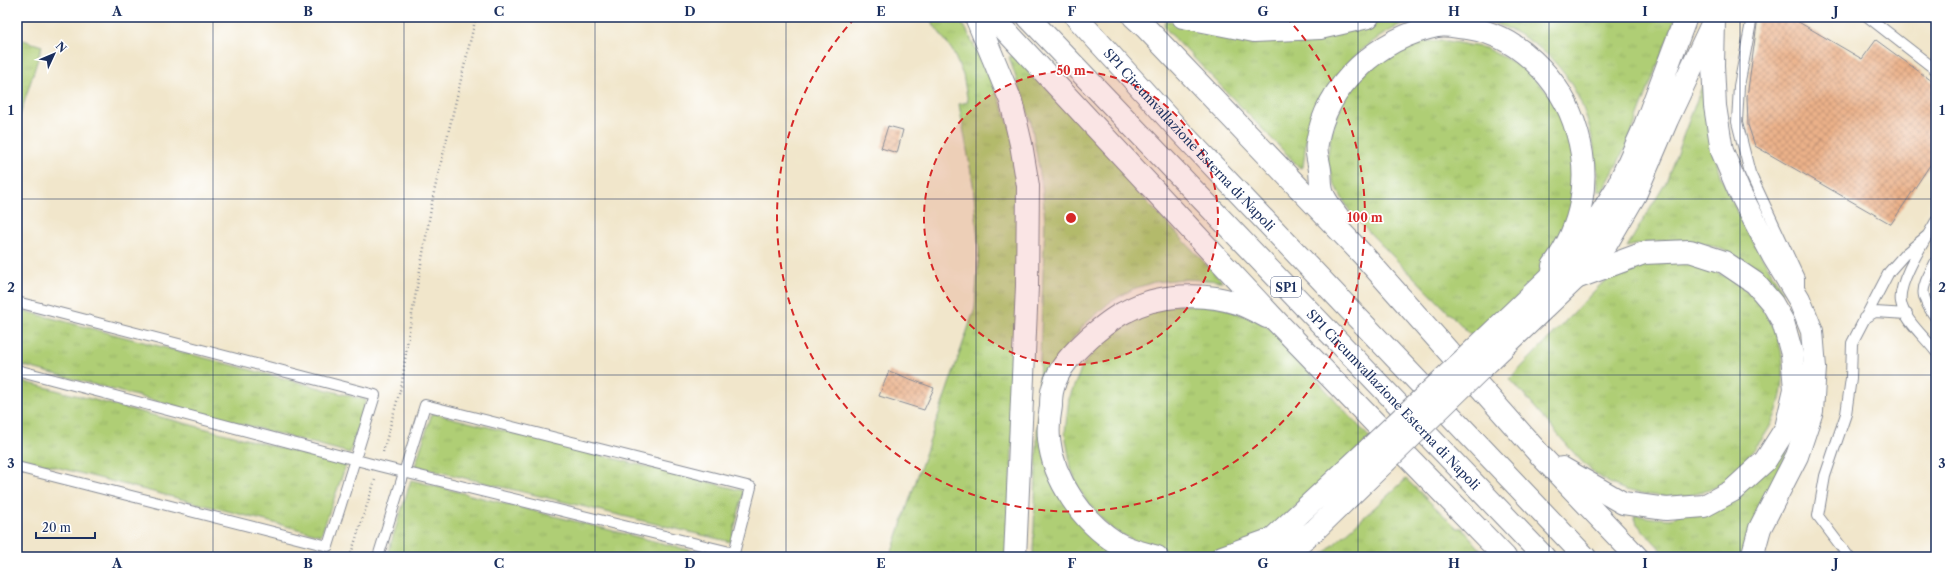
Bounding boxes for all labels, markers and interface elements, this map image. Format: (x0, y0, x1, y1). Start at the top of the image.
text: A (111, 3, 123, 19)
text: B (303, 3, 313, 19)
text: C (494, 3, 504, 19)
text: D (684, 3, 696, 19)
text: E (876, 3, 886, 19)
text: F (1068, 3, 1077, 19)
text: G (1257, 3, 1269, 19)
text: H (1448, 3, 1460, 19)
text: I (1642, 3, 1648, 19)
text: J (1831, 3, 1839, 19)
north arrow (34, 34, 74, 74)
text: N (53, 39, 70, 56)
street label: SP1 Circumvallazione Esterna di Napoli (1100, 45, 1278, 234)
text: 50 m (1056, 63, 1086, 78)
text: 1 (8, 102, 14, 118)
text: 1 (1939, 102, 1945, 118)
text: 100 m (1347, 210, 1383, 225)
centre of rings (1064, 211, 1078, 225)
road number: SP1 (1271, 277, 1301, 297)
text: 2 (7, 279, 15, 295)
text: 2 (1938, 279, 1946, 295)
street label: SP1 Circumvallazione Esterna di Napoli (1304, 306, 1483, 493)
text: 3 (7, 455, 15, 471)
text: 3 (1938, 455, 1946, 471)
scale bar (36, 514, 95, 540)
text: 20 m (42, 520, 71, 535)
text: A (111, 555, 123, 571)
text: B (303, 555, 313, 571)
text: C (494, 555, 504, 571)
text: D (684, 555, 696, 571)
text: E (876, 555, 886, 571)
text: F (1068, 555, 1077, 571)
text: G (1257, 555, 1269, 571)
text: H (1448, 555, 1460, 571)
text: I (1642, 555, 1648, 571)
text: J (1831, 555, 1839, 571)

